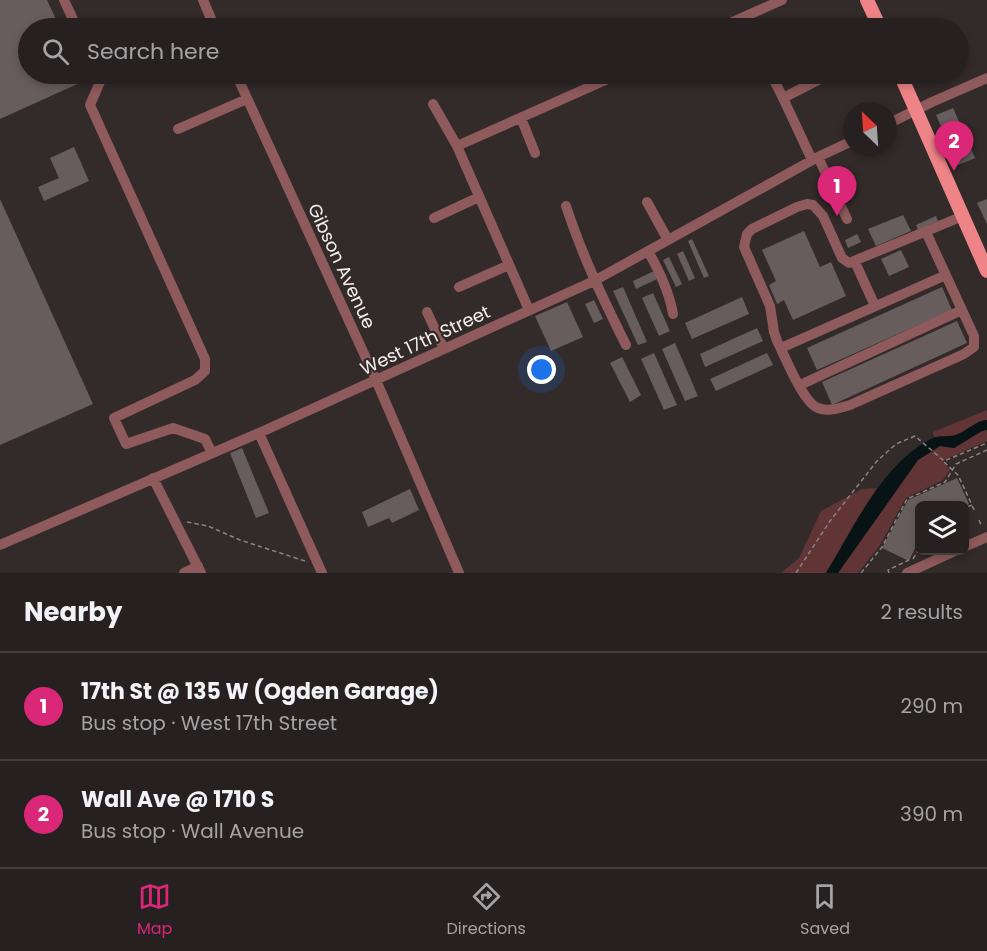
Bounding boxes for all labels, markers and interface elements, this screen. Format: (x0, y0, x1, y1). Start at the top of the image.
search box (18, 18, 969, 84)
icon: search (39, 35, 72, 68)
text: Search here (87, 36, 220, 67)
north arrow (843, 102, 897, 156)
pin: 2 (934, 122, 974, 171)
pin: 1 (818, 166, 856, 216)
street label: Gibson Avenue (302, 199, 382, 333)
street label: West 17th Street (356, 299, 494, 381)
your location (527, 355, 556, 384)
map controls (915, 501, 969, 555)
button: layers (915, 501, 969, 555)
text: Nearby (24, 594, 122, 630)
text: 2 results (880, 598, 963, 626)
text: 17th St @ 135 W (Ogden Garage) (81, 676, 439, 707)
text: 1 (40, 692, 47, 720)
text: 290 m (900, 692, 963, 720)
text: Bus stop · West 17th Street (81, 709, 337, 737)
text: Wall Ave @ 1710 S (81, 784, 274, 815)
text: 2 (38, 800, 49, 828)
text: 390 m (900, 800, 963, 828)
text: Bus stop · Wall Avenue (81, 817, 304, 845)
tab: Map (137, 880, 172, 941)
tab: Directions (447, 880, 526, 941)
tab: Saved (800, 880, 850, 941)

